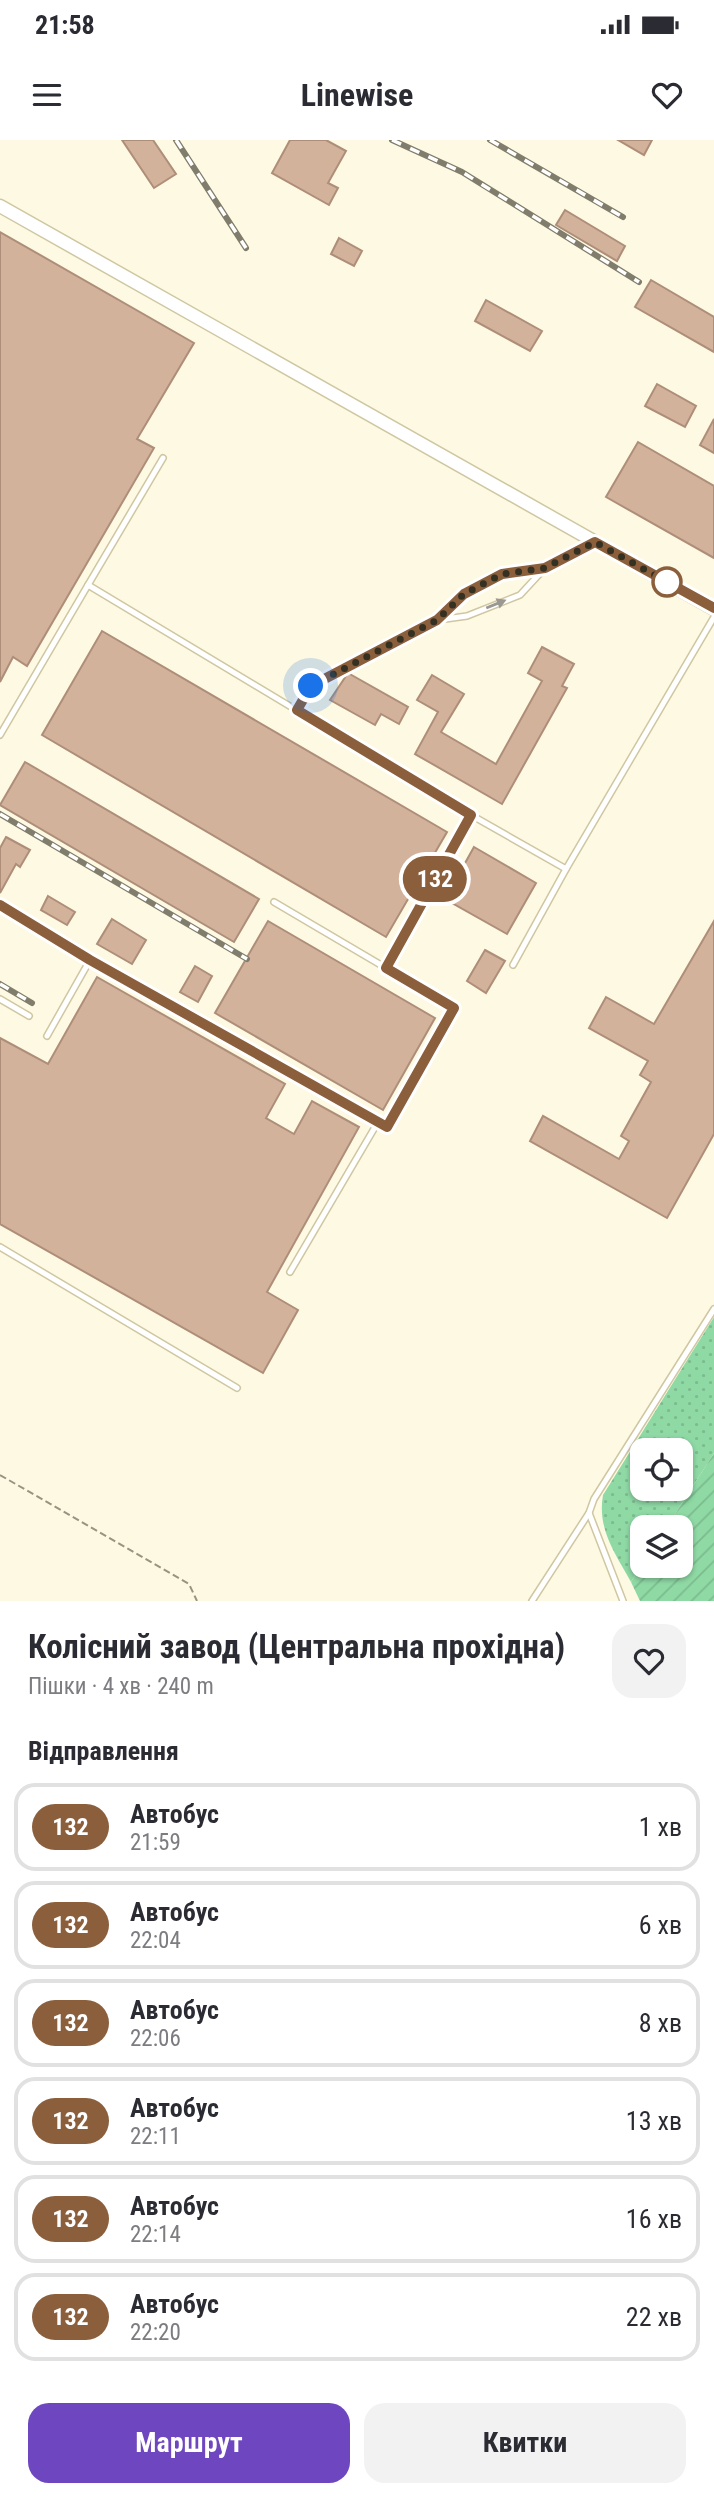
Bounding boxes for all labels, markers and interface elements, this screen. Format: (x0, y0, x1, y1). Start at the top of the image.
text: 21:58 (35, 10, 95, 40)
icon: menu (28, 76, 66, 114)
text: Linewise (301, 76, 413, 114)
icon: heart (648, 76, 686, 114)
unlabelled marker (652, 567, 682, 597)
one-way arrow (486, 599, 507, 610)
your location (293, 668, 328, 703)
line badge: 132 (395, 856, 475, 902)
text: 132 (417, 865, 453, 893)
map controls (630, 1438, 693, 1578)
button: locate (630, 1438, 693, 1501)
button: layers (630, 1515, 693, 1578)
button: heart (612, 1624, 686, 1698)
text: Колісний завод (Центральна прохідна) (28, 1627, 565, 1666)
text: Пішки · 4 хв · 240 m (28, 1673, 214, 1700)
text: Відправлення (28, 1736, 179, 1766)
text: Автобус (130, 1799, 219, 1829)
text: 1 хв (639, 1812, 682, 1842)
text: 132 (52, 1813, 89, 1841)
text: 21:59 (130, 1829, 181, 1856)
text: Автобус (130, 1897, 219, 1927)
text: 6 хв (639, 1910, 682, 1940)
text: 132 (52, 1911, 89, 1939)
text: 22:04 (130, 1927, 181, 1954)
text: Автобус (130, 1995, 219, 2025)
text: 8 хв (639, 2008, 682, 2038)
text: 132 (52, 2009, 89, 2037)
text: 22:06 (130, 2025, 181, 2052)
text: Автобус (130, 2093, 219, 2123)
text: 13 хв (626, 2106, 682, 2136)
text: 132 (52, 2107, 89, 2135)
text: 22:11 (130, 2123, 181, 2150)
text: Автобус (130, 2191, 219, 2221)
text: 16 хв (626, 2204, 682, 2234)
text: 132 (52, 2205, 89, 2233)
text: 22:14 (130, 2221, 181, 2248)
text: Автобус (130, 2289, 219, 2319)
text: 22 хв (626, 2302, 682, 2332)
text: 132 (52, 2303, 89, 2331)
text: 22:20 (130, 2319, 181, 2346)
button: Маршрут (28, 2403, 350, 2483)
button: Квитки (364, 2403, 686, 2483)

